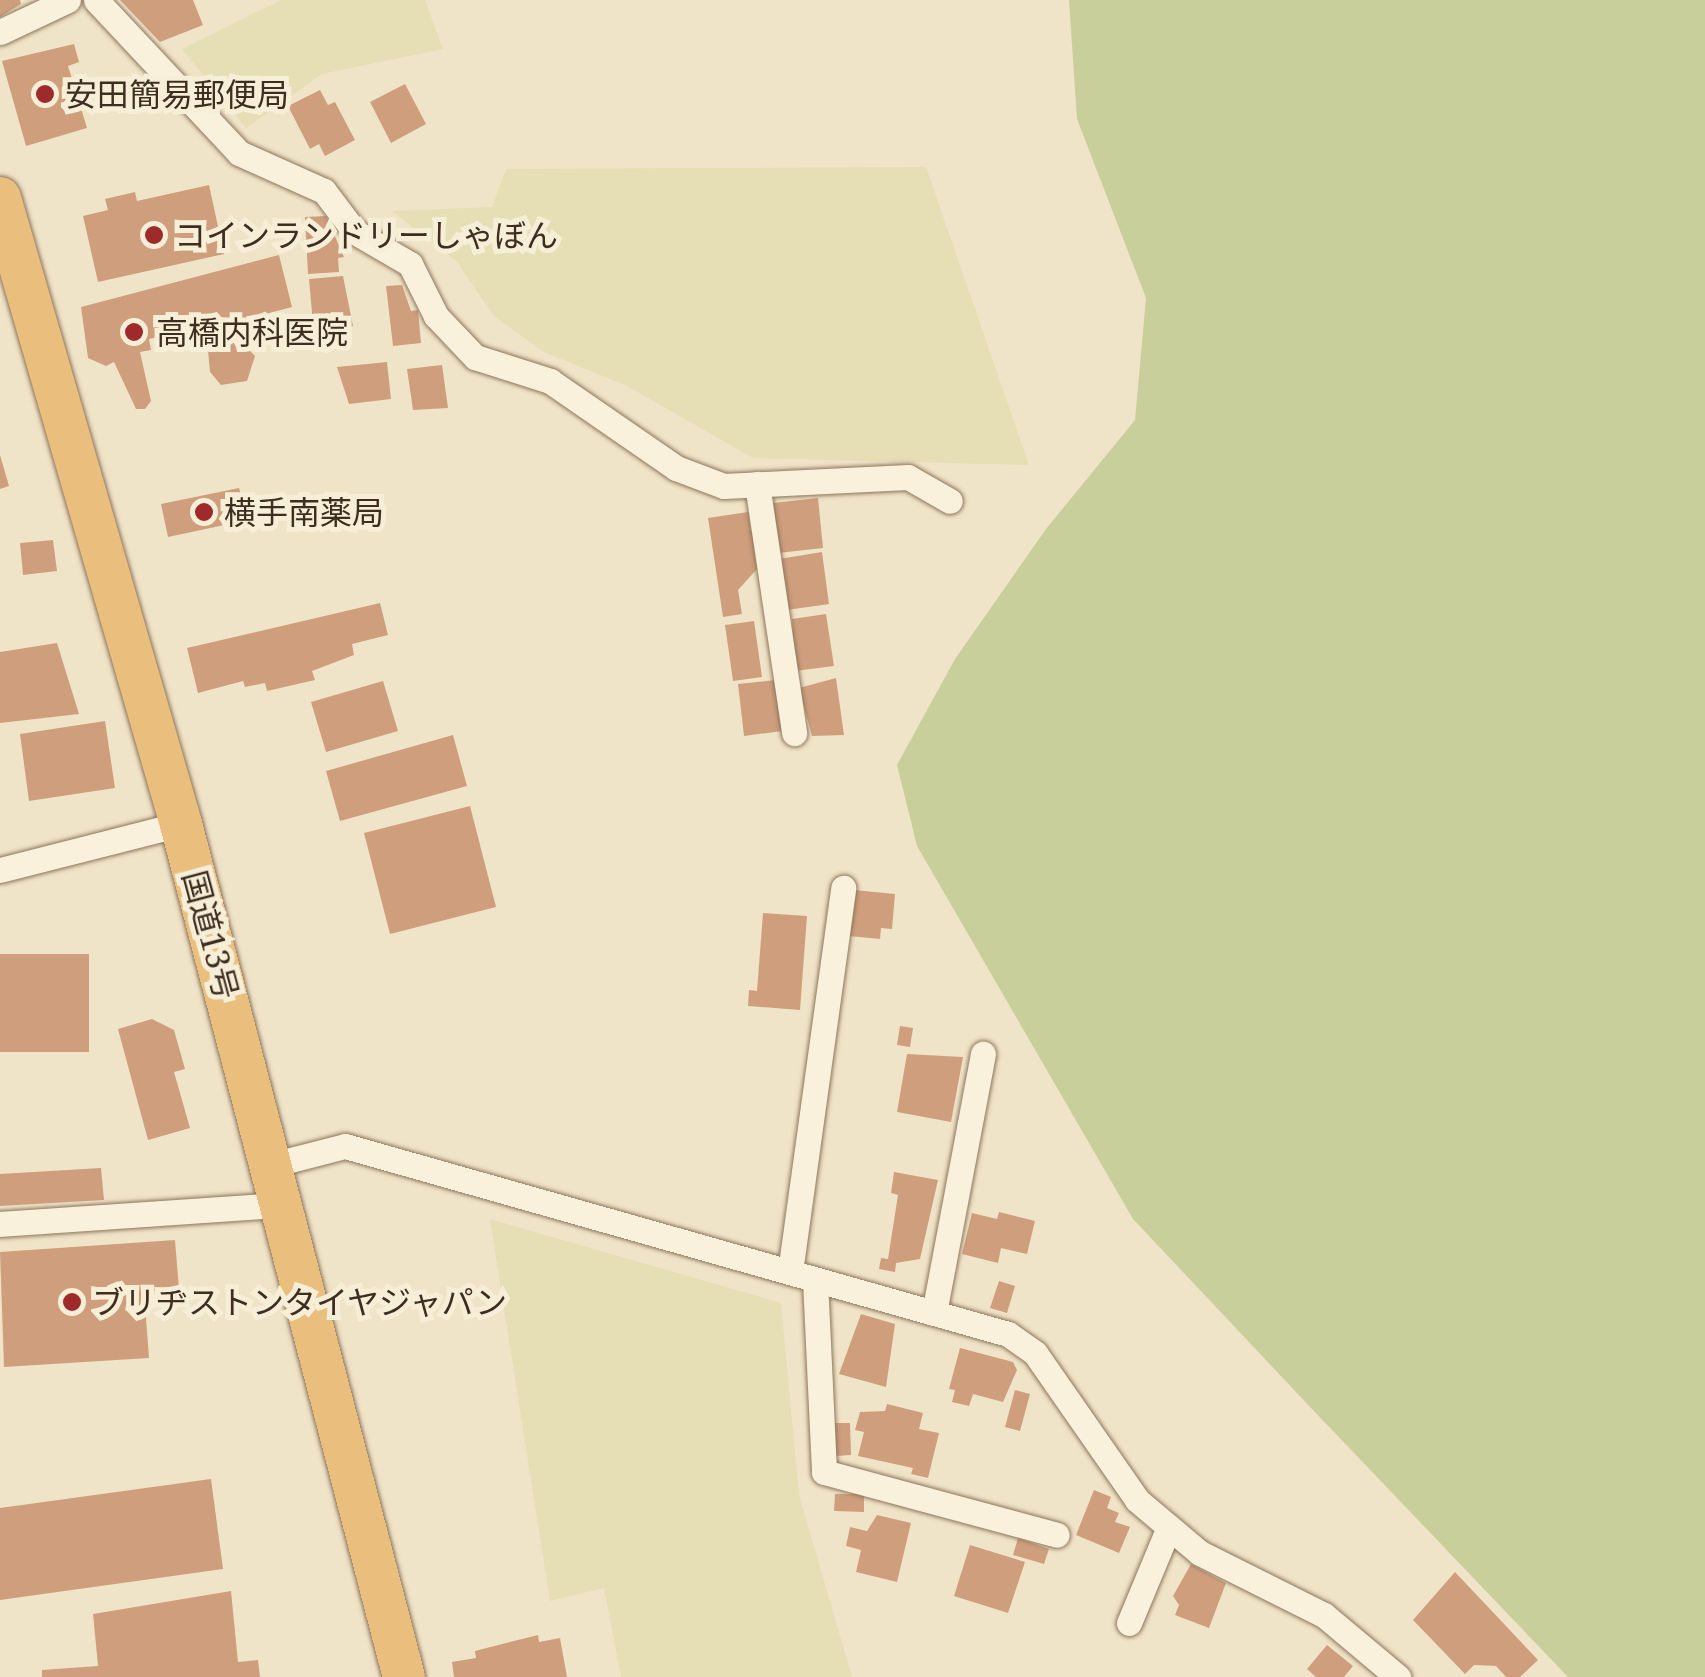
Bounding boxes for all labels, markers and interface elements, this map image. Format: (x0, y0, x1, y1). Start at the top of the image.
place label: 安田簡易郵便局 (65, 75, 289, 113)
marker: 安田簡易郵便局 (34, 83, 56, 105)
place label: コインランドリーしゃぼん (174, 216, 558, 254)
marker: コインランドリーしゃぼん (143, 224, 165, 246)
place label: 高橋内科医院 (156, 313, 348, 351)
marker: 高橋内科医院 (121, 319, 147, 345)
place label: 横手南薬局 (224, 493, 384, 531)
marker: 横手南薬局 (193, 501, 215, 523)
street label: 国道13号 (175, 866, 247, 1004)
place label: ブリヂストンタイヤジャパン (92, 1283, 508, 1321)
marker: ブリヂストンタイヤジャパン (61, 1291, 83, 1313)

